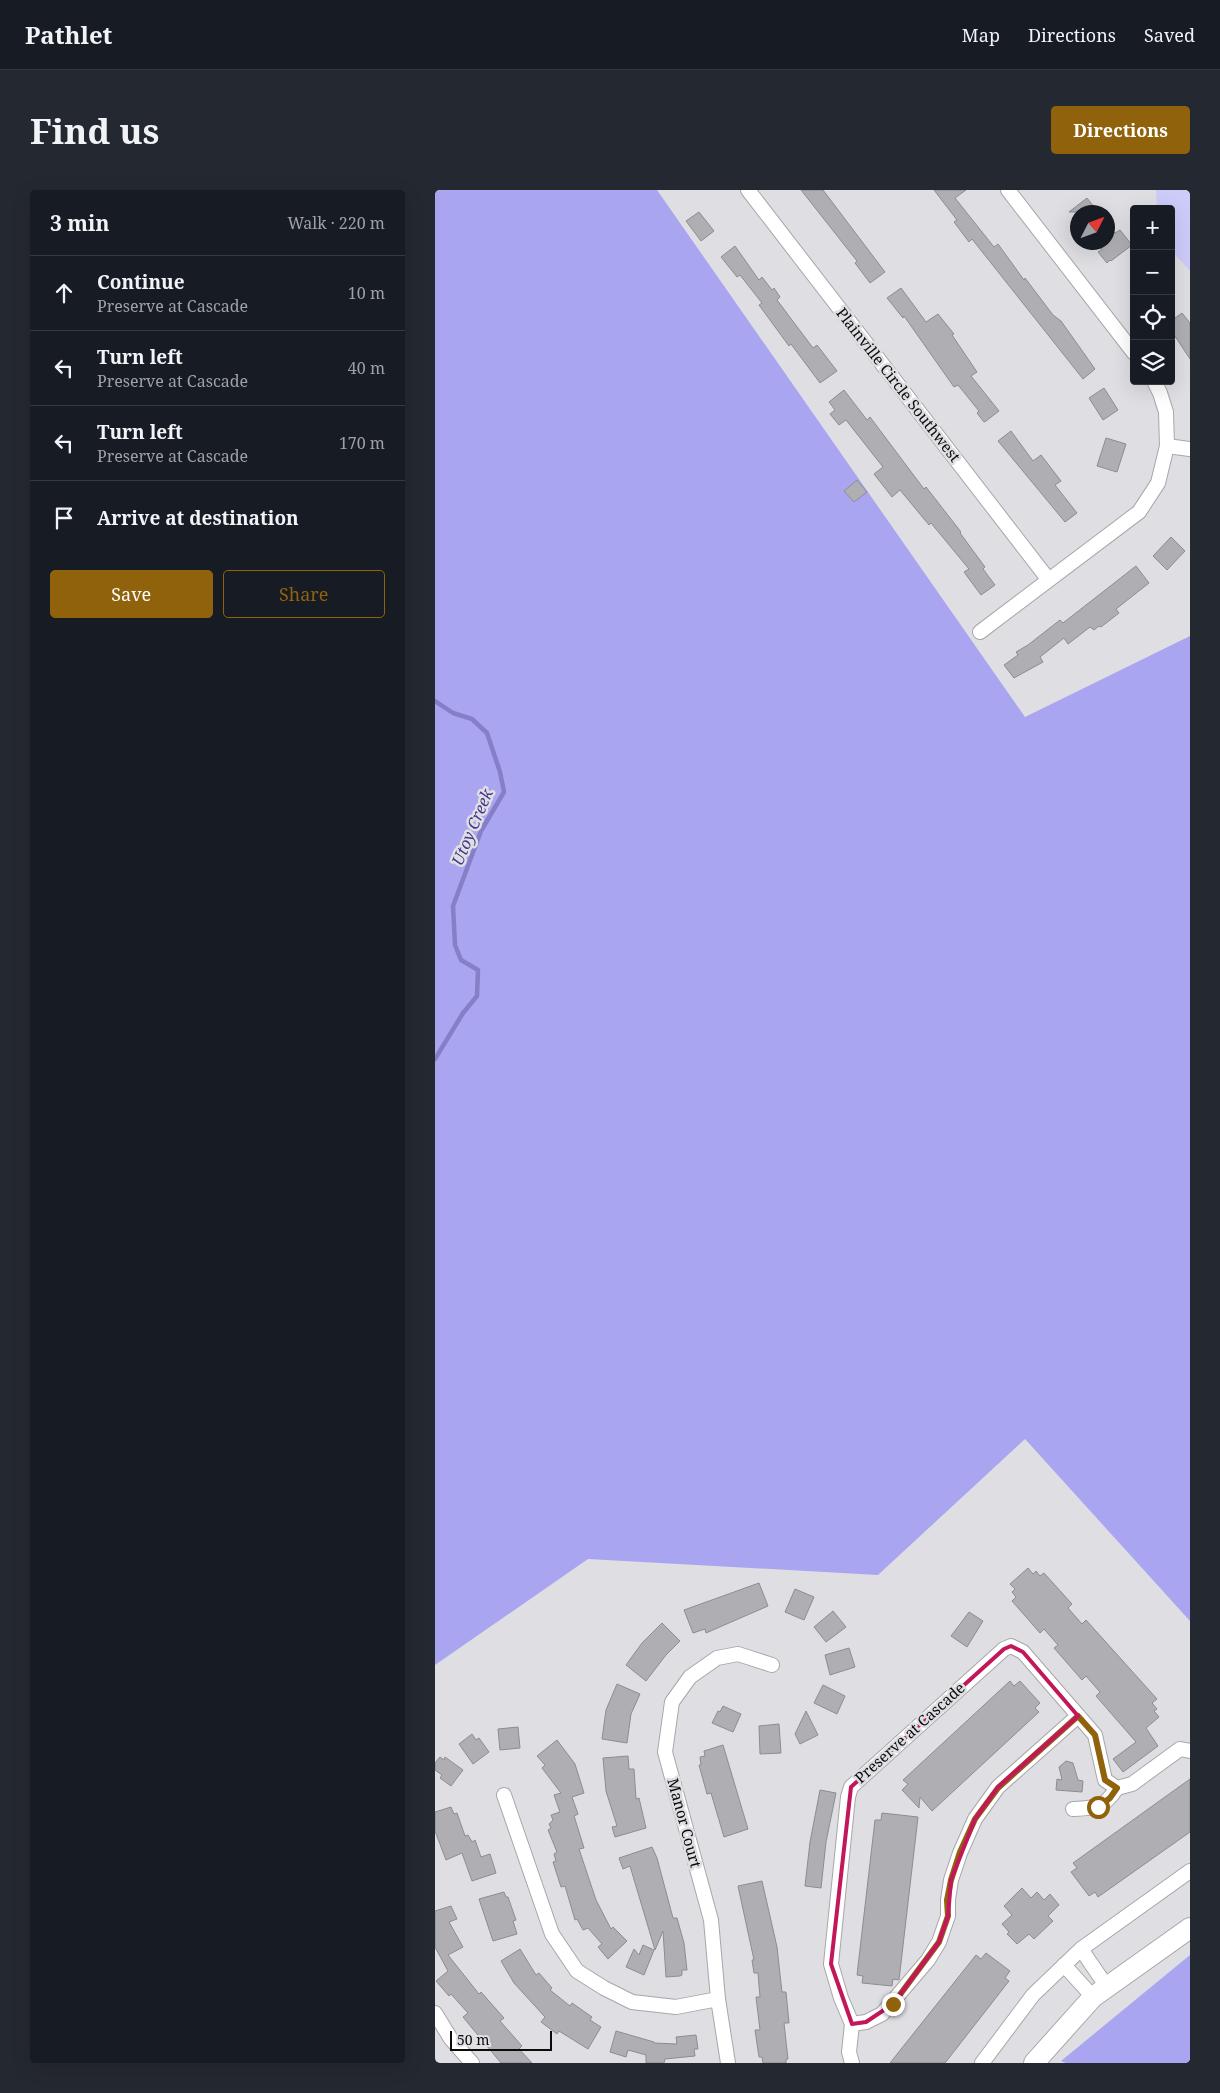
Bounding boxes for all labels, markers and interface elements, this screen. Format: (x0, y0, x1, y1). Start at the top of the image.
text: Pathlet (25, 18, 112, 51)
text: Map (962, 23, 1000, 47)
text: Directions (1028, 23, 1116, 47)
text: Saved (1144, 23, 1195, 47)
button: Directions (1051, 106, 1190, 154)
text: Find us (30, 107, 159, 154)
north arrow (1070, 205, 1115, 250)
map controls (1130, 205, 1175, 385)
button: + (1130, 205, 1175, 250)
text: 3 min (50, 209, 109, 237)
text: Walk · 220 m (288, 212, 385, 234)
button: − (1130, 250, 1175, 295)
text: Continue (97, 269, 185, 295)
icon: ahead (50, 279, 78, 307)
text: 10 m (348, 282, 385, 304)
text: Preserve at Cascade (97, 295, 248, 317)
button: locate (1130, 295, 1175, 340)
street label: Plainville Circle Southwest (832, 303, 965, 466)
button: layers (1130, 340, 1175, 385)
text: Turn left (97, 344, 183, 370)
icon: left (50, 354, 78, 382)
text: 40 m (348, 357, 385, 379)
text: Preserve at Cascade (97, 370, 248, 392)
text: Turn left (97, 419, 183, 445)
icon: left (50, 429, 78, 457)
text: 170 m (339, 432, 385, 454)
text: Preserve at Cascade (97, 445, 248, 467)
icon: arrive (50, 504, 78, 532)
text: Arrive at destination (97, 505, 299, 531)
button: Save (50, 570, 213, 618)
button: Share (223, 570, 385, 618)
water label: Utoy Creek (446, 785, 498, 869)
street label: Preserve at Cascade (850, 1677, 969, 1787)
street label: Manor Court (663, 1776, 706, 1870)
route start (1087, 1796, 1110, 1819)
route end (882, 1993, 905, 2016)
scale bar (450, 2028, 553, 2051)
text: 50 m (457, 2030, 490, 2049)

